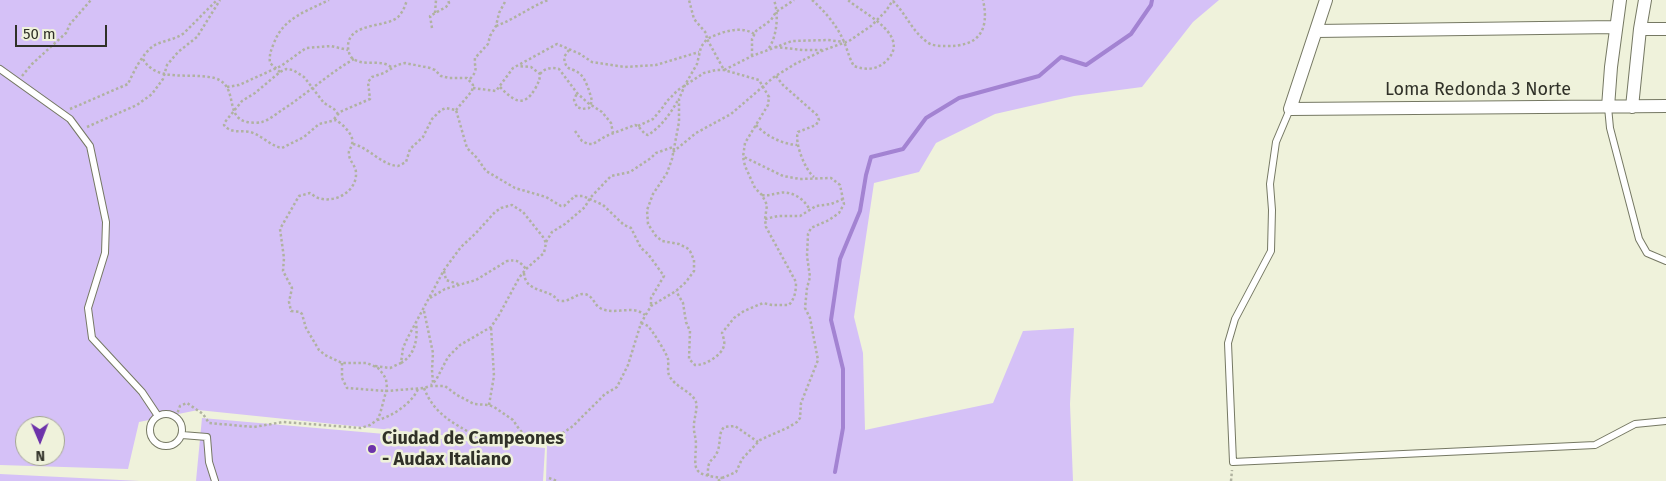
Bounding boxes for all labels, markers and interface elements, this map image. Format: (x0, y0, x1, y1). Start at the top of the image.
scale bar (18, 15, 110, 47)
text: 50 m (23, 25, 56, 43)
street label: Loma Redonda 3 Norte (1385, 79, 1571, 101)
north arrow (15, 416, 65, 466)
place label: Ciudad de Campeones - Audax Italiano (382, 428, 564, 470)
marker: Ciudad de Campeones - Audax Italiano (366, 443, 378, 455)
text: N (35, 447, 45, 464)

